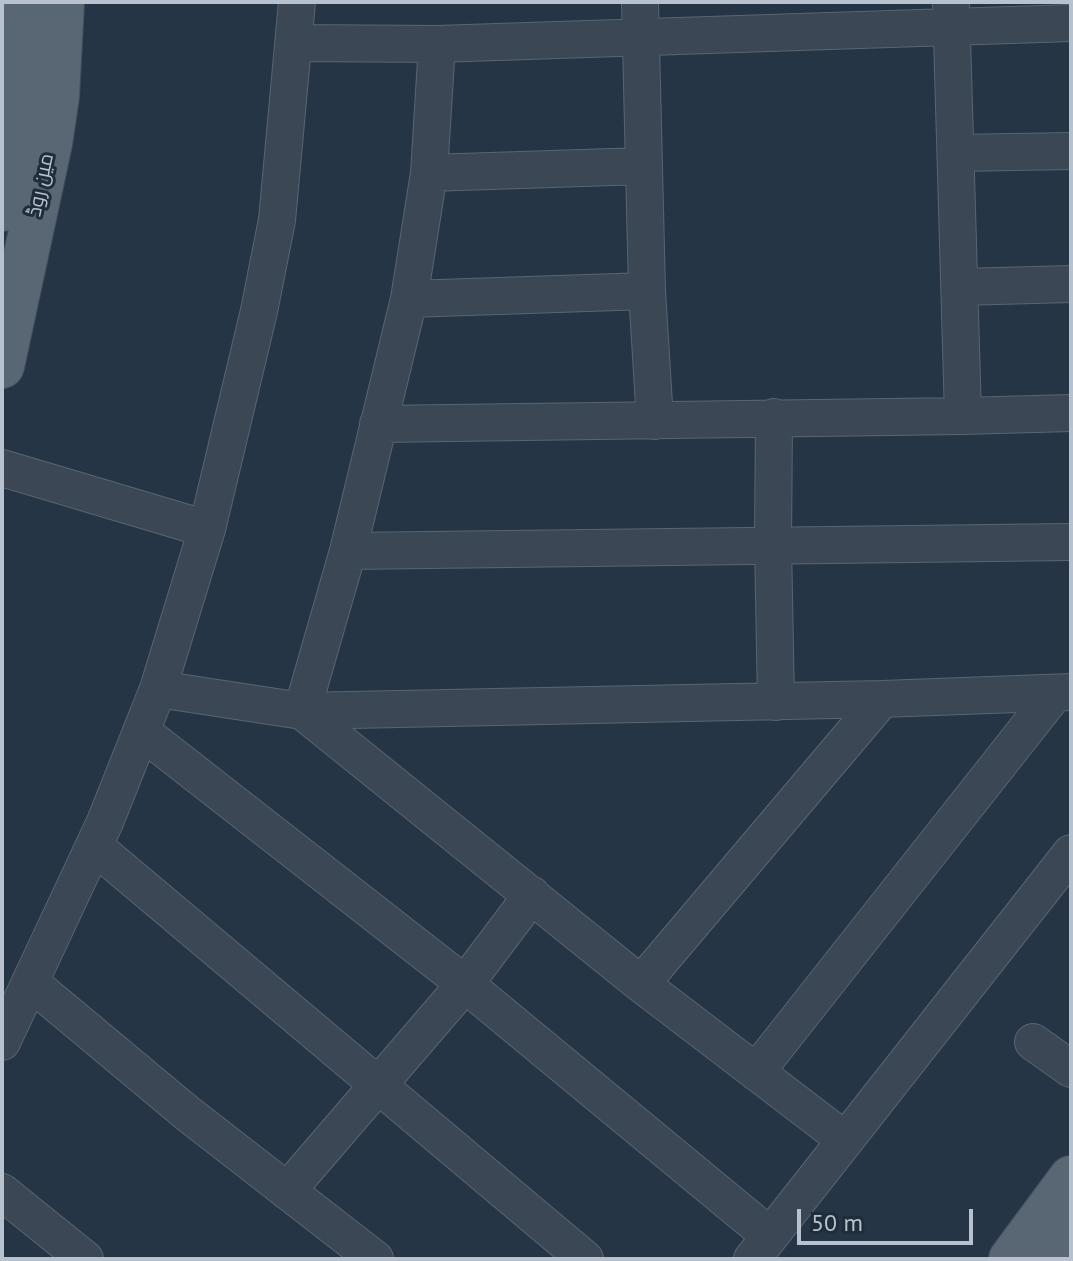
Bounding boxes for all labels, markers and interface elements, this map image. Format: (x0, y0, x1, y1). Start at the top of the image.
street label: مین روڈ (23, 151, 59, 219)
scale bar (801, 1193, 977, 1243)
text: 50 m (811, 1207, 863, 1238)

